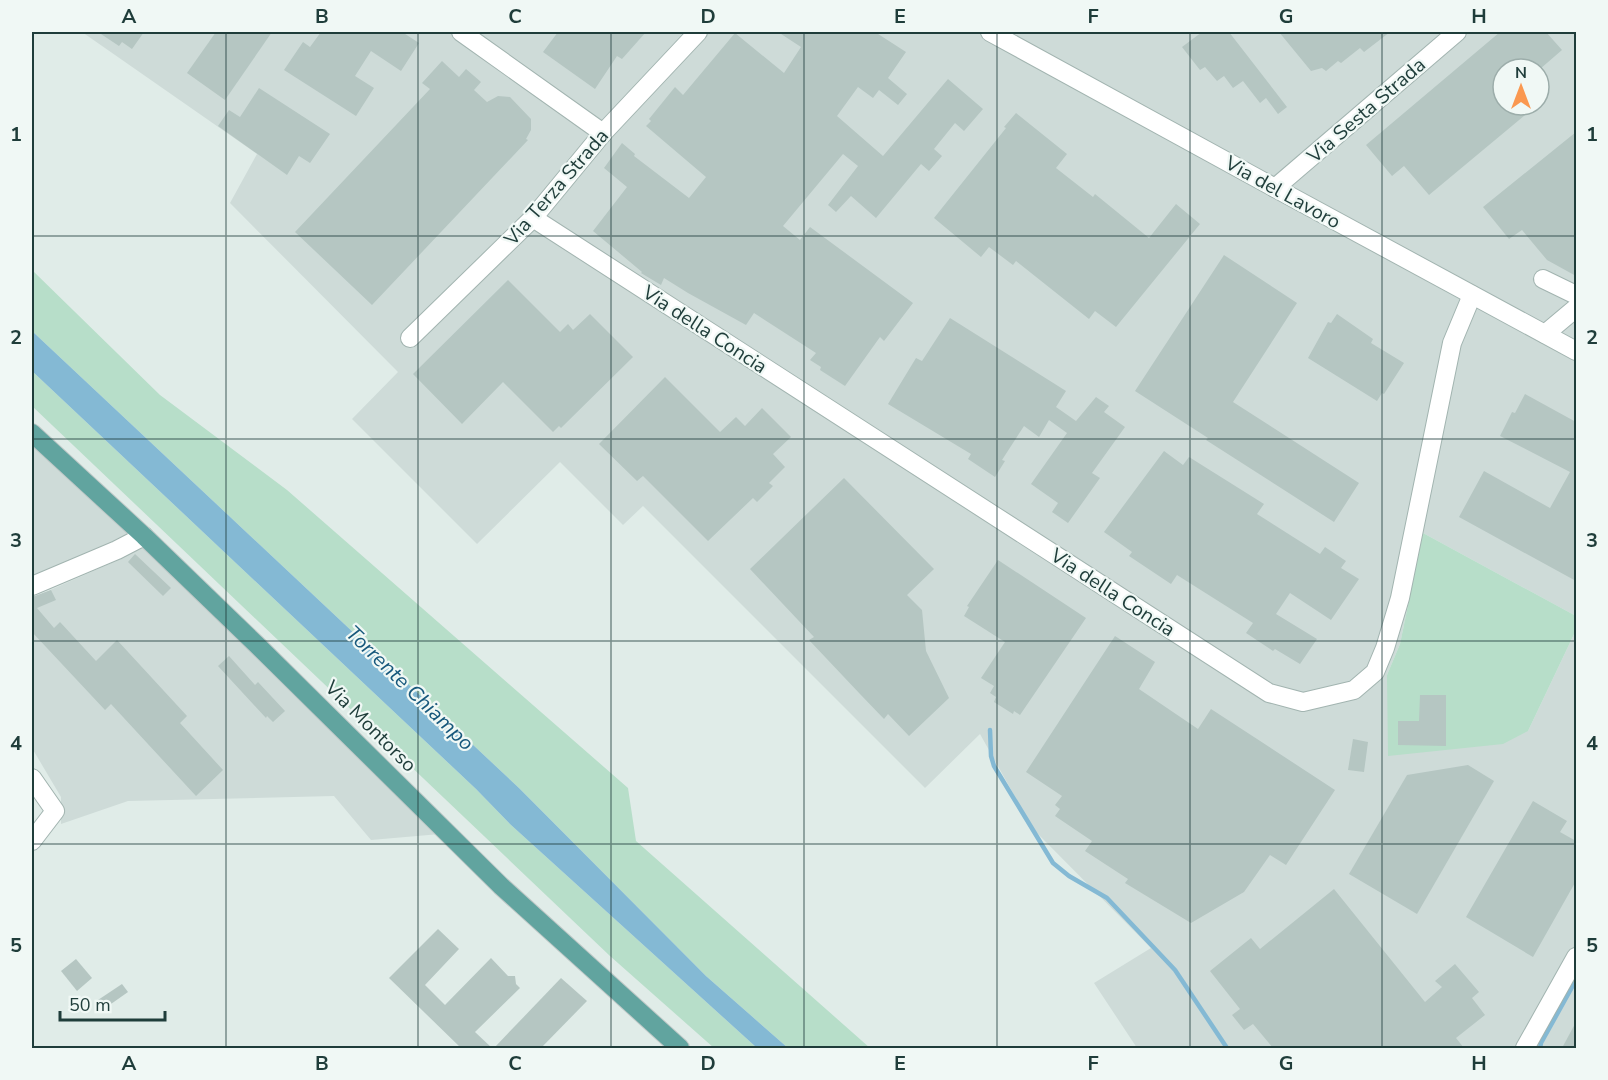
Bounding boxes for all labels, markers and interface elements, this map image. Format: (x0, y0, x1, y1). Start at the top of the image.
text: A (122, 3, 137, 30)
text: B (315, 3, 329, 30)
text: C (508, 3, 522, 30)
text: D (700, 3, 716, 30)
text: E (894, 3, 906, 30)
text: F (1087, 3, 1099, 30)
text: G (1279, 3, 1293, 30)
text: H (1471, 3, 1487, 30)
street label: Via Sesta Strada (1301, 51, 1431, 170)
north arrow (1491, 57, 1551, 117)
text: N (1515, 62, 1527, 84)
text: 1 (10, 121, 22, 148)
text: 1 (1586, 121, 1598, 148)
street label: Via Terza Strada (497, 123, 615, 252)
street label: Via del Lavoro (1219, 149, 1345, 235)
street label: Via della Concia (636, 278, 772, 380)
text: 2 (10, 324, 22, 351)
text: 2 (1586, 324, 1598, 351)
text: 3 (10, 527, 22, 554)
text: 3 (1586, 527, 1598, 554)
street label: Via della Concia (1044, 541, 1180, 643)
water label: Torrente Chiampo (340, 619, 480, 757)
street label: Via Montorso (318, 674, 422, 778)
text: 4 (10, 730, 22, 757)
text: 4 (1586, 730, 1598, 757)
text: 5 (10, 932, 22, 959)
text: 5 (1586, 932, 1598, 959)
scale bar (60, 984, 165, 1022)
text: 50 m (69, 993, 111, 1017)
text: A (122, 1050, 137, 1077)
text: B (315, 1050, 329, 1077)
text: C (508, 1050, 522, 1077)
text: D (700, 1050, 716, 1077)
text: E (894, 1050, 906, 1077)
text: F (1087, 1050, 1099, 1077)
text: G (1279, 1050, 1293, 1077)
text: H (1471, 1050, 1487, 1077)

